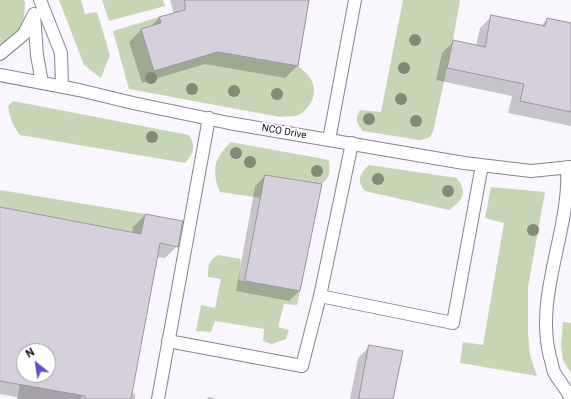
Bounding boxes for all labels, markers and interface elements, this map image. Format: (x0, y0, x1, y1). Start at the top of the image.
street label: NCO Drive (261, 122, 307, 142)
north arrow (16, 343, 56, 383)
text: N (24, 345, 37, 361)

